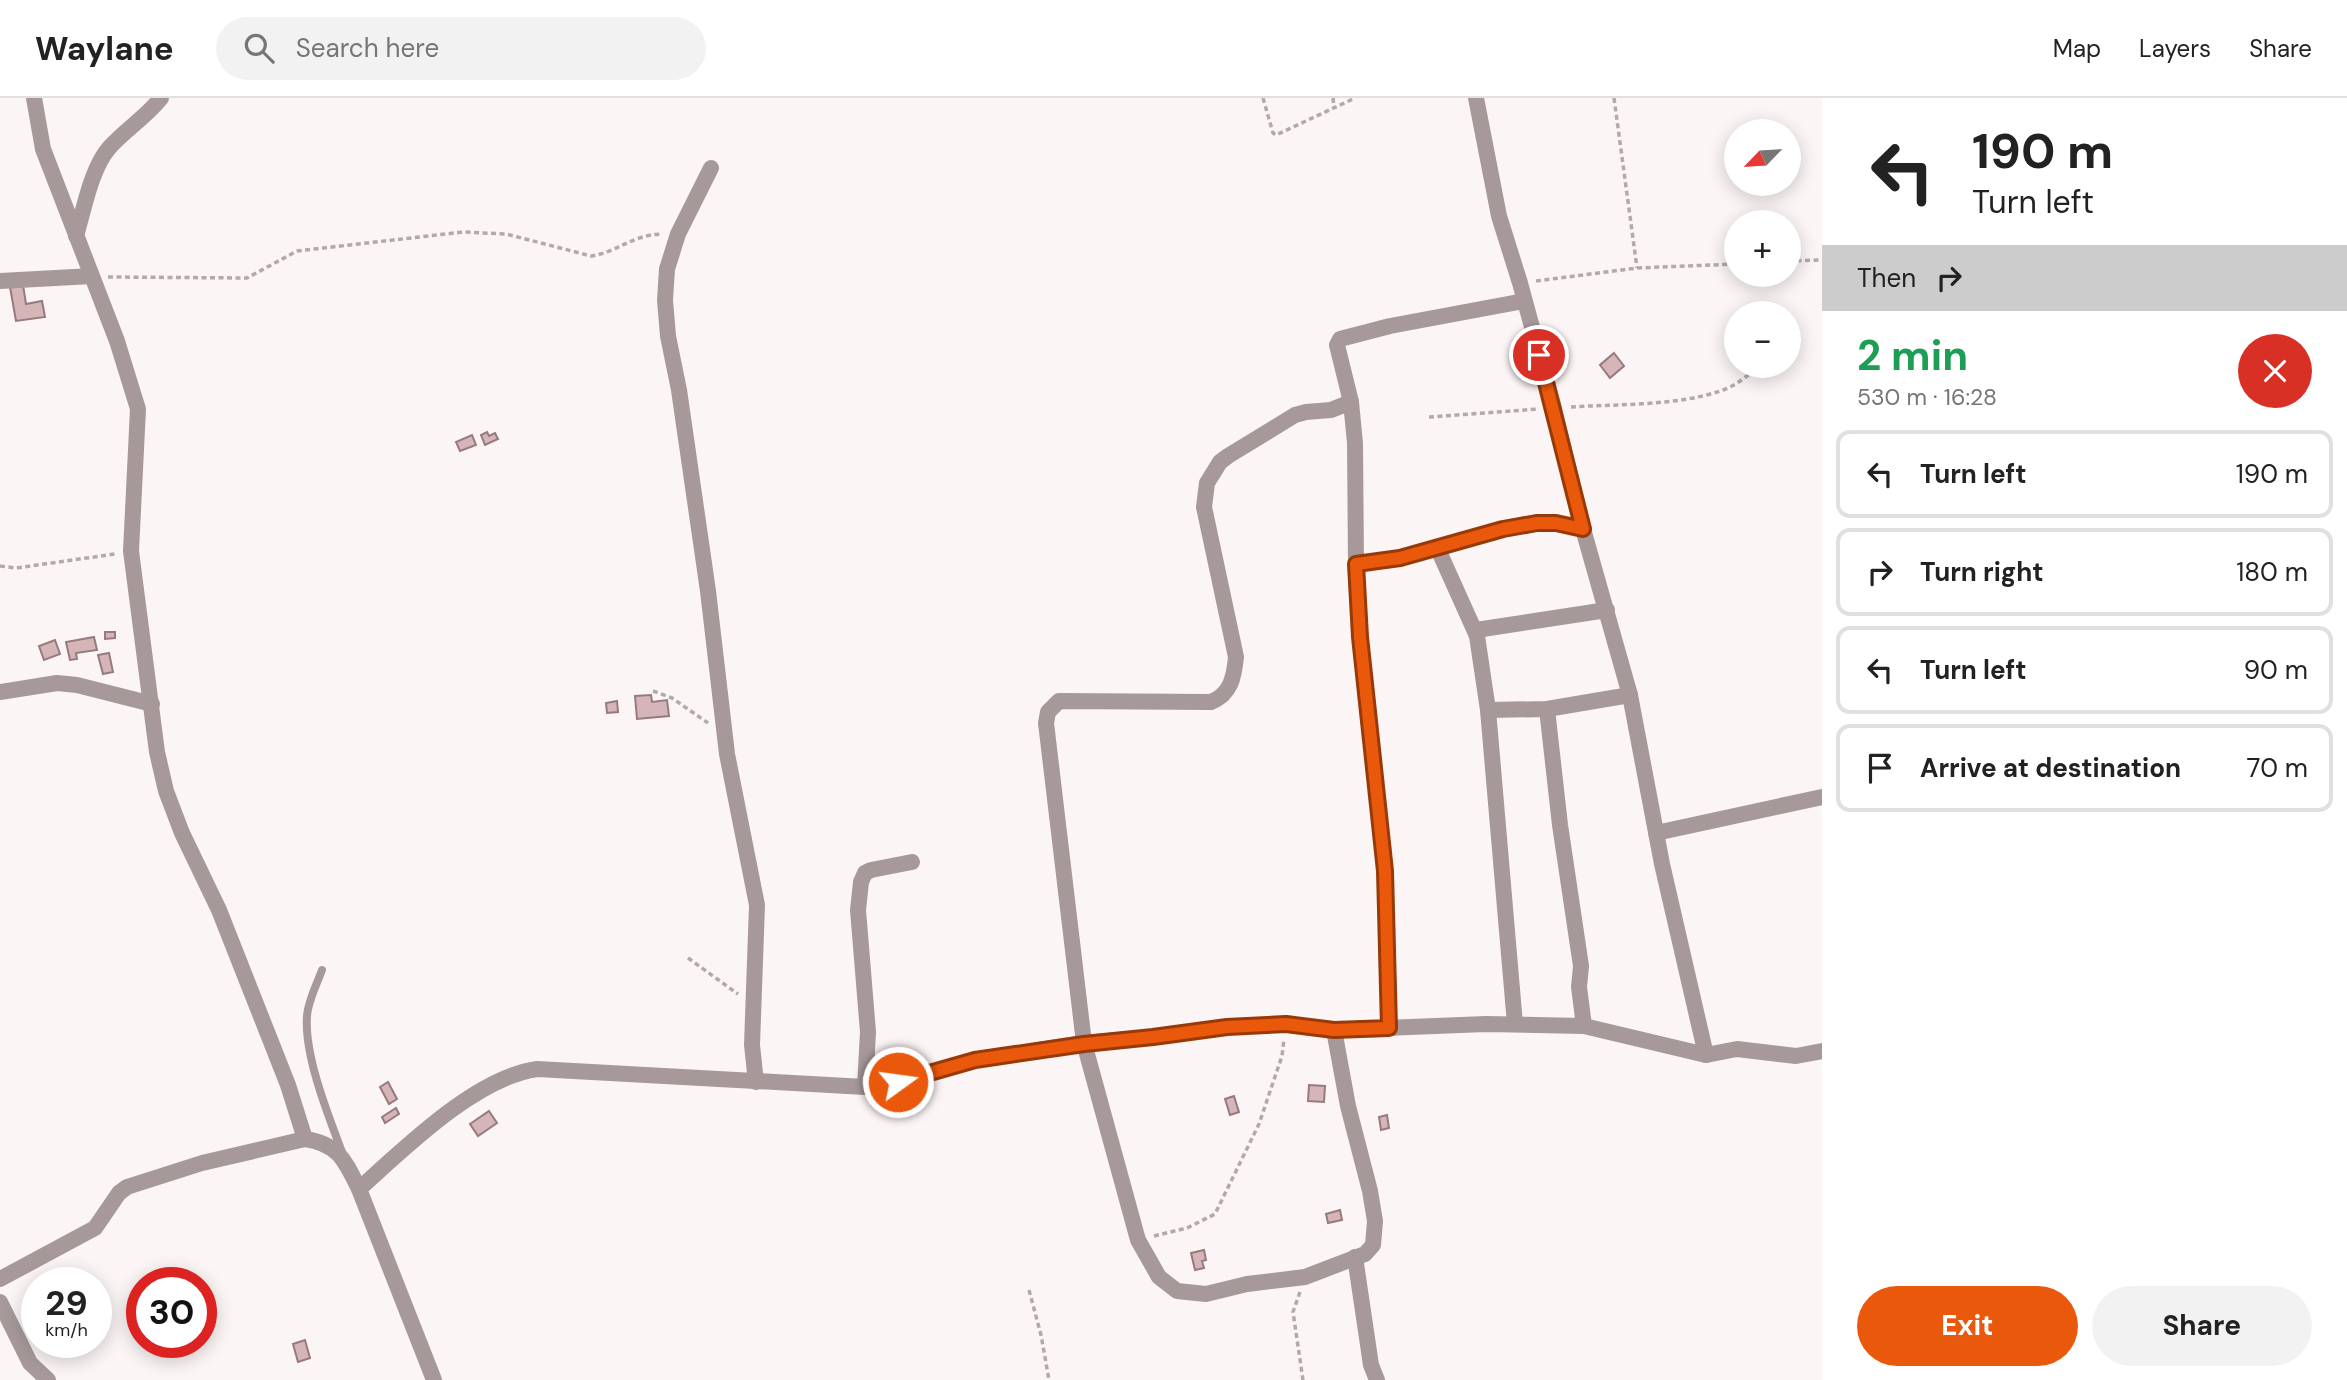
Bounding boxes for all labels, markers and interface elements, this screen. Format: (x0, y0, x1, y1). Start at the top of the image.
search box (216, 17, 706, 80)
text: Waylane (35, 27, 174, 70)
icon: search (240, 29, 278, 67)
text: Search here (296, 31, 439, 65)
text: Map (2053, 33, 2101, 64)
text: Layers (2139, 33, 2211, 64)
text: Share (2249, 33, 2312, 64)
north arrow (1724, 119, 1801, 196)
map controls (1724, 119, 1801, 378)
text: 190 m (1972, 119, 2113, 183)
icon: left (1857, 126, 1948, 217)
text: Turn left (1972, 181, 2094, 223)
button: + (1724, 210, 1801, 287)
icon: right (1930, 259, 1968, 297)
text: Then (1857, 261, 1916, 295)
button: − (1724, 301, 1801, 378)
pin (1509, 325, 1569, 385)
text: 2 min (1857, 328, 1968, 383)
button: close (2238, 334, 2312, 408)
icon: arrive (1520, 336, 1558, 374)
text: 530 m · 16:28 (1857, 382, 1997, 412)
icon: left (1861, 455, 1899, 493)
text: Turn left (1920, 457, 2027, 491)
text: 190 m (2236, 457, 2308, 491)
icon: right (1861, 553, 1899, 591)
text: Turn right (1920, 555, 2044, 589)
text: 180 m (2236, 555, 2308, 589)
icon: left (1861, 651, 1899, 689)
text: Turn left (1920, 653, 2027, 687)
text: 90 m (2244, 653, 2308, 687)
icon: arrive (1861, 749, 1899, 787)
text: Arrive at destination (1920, 751, 2181, 785)
text: 70 m (2247, 751, 2308, 785)
position arrow (861, 1045, 935, 1119)
speed limit sign: 30 (126, 1267, 217, 1358)
text: 29 (45, 1280, 88, 1326)
button: Exit (1857, 1286, 2078, 1366)
button: Share (2092, 1286, 2312, 1366)
text: km/h (45, 1318, 88, 1342)

